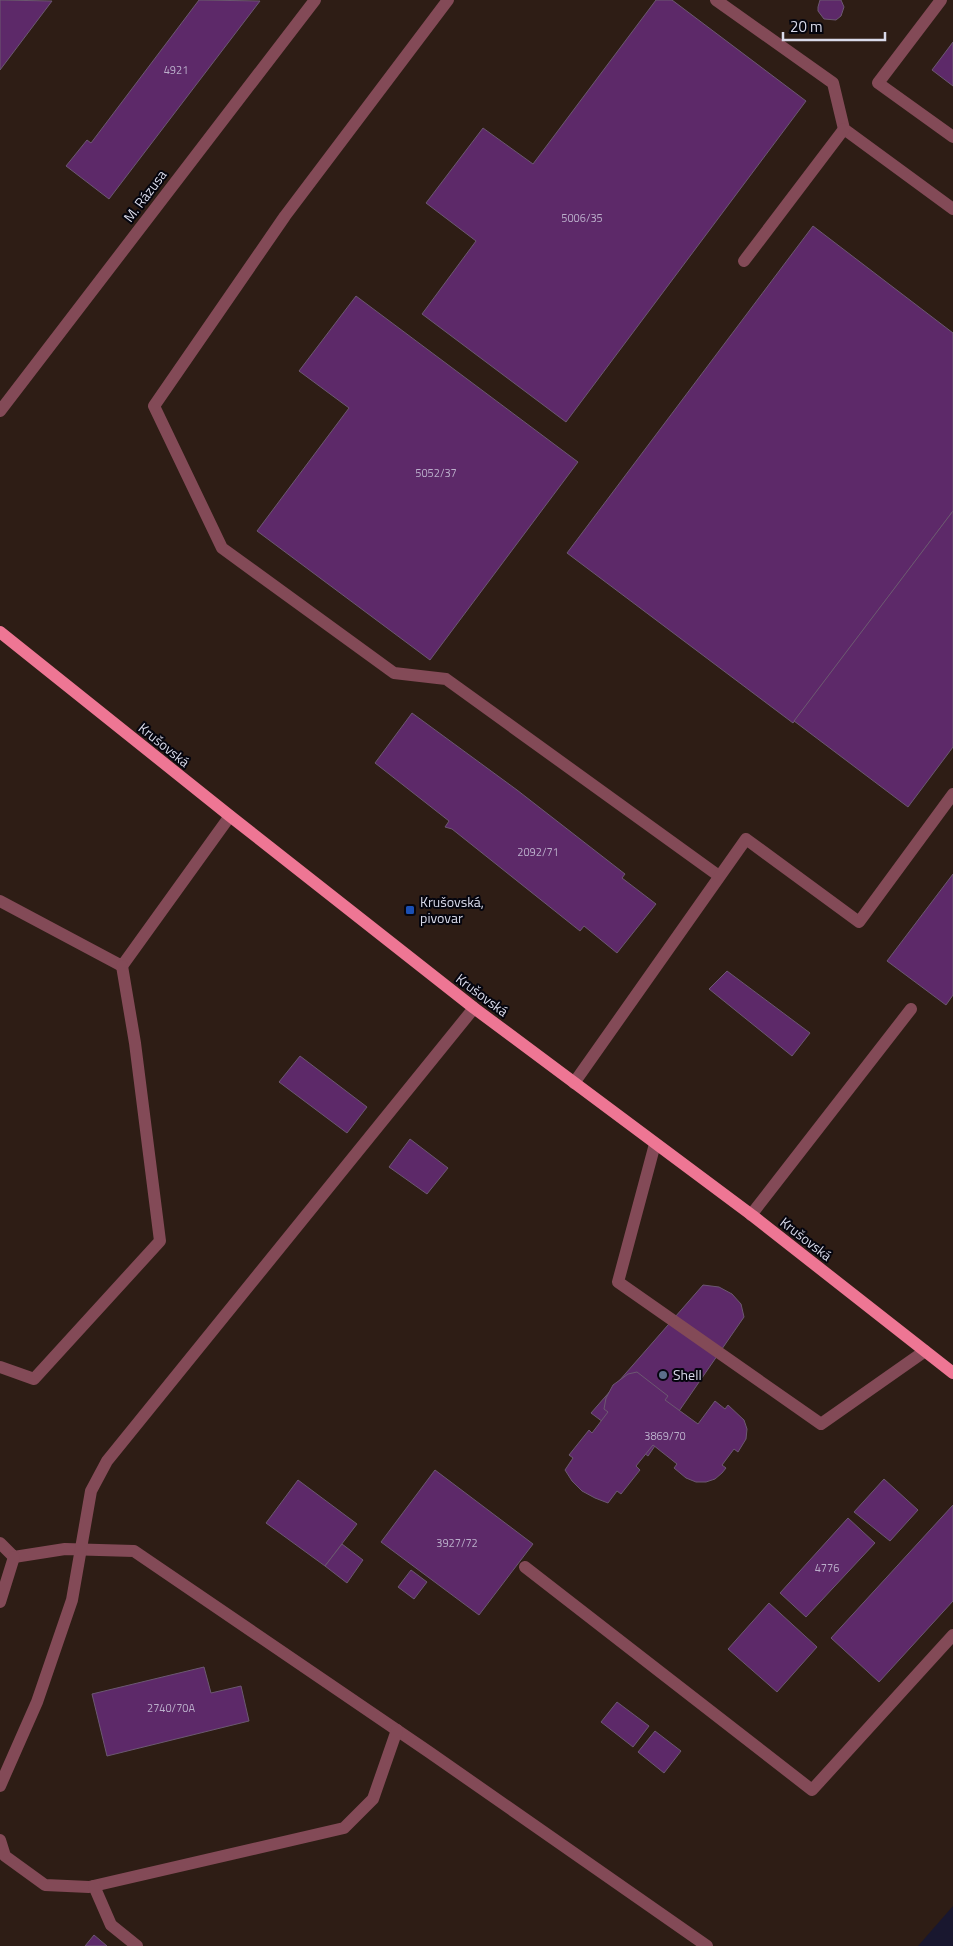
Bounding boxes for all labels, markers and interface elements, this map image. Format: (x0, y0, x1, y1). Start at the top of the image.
scale bar (783, 10, 886, 42)
text: 20 m (790, 15, 823, 38)
house number: 4921 (164, 62, 188, 78)
street label: M. Rázusa (118, 165, 171, 226)
house number: 5006/35 (561, 210, 603, 226)
house number: 5052/37 (415, 465, 457, 481)
street label: Krušovská (134, 717, 195, 772)
house number: 2092/71 (517, 844, 559, 860)
place label: Krušovská, pivovar (420, 891, 484, 928)
marker: Krušovská, pivovar (404, 904, 416, 916)
street label: Krušovská (452, 968, 513, 1021)
street label: Krušovská (776, 1212, 837, 1266)
place label: Shell (673, 1364, 702, 1385)
marker: Shell (657, 1369, 669, 1381)
house number: 3869/70 (644, 1428, 686, 1444)
house number: 3927/72 (436, 1535, 478, 1551)
house number: 4776 (815, 1560, 839, 1576)
house number: 2740/70A (147, 1700, 195, 1716)

